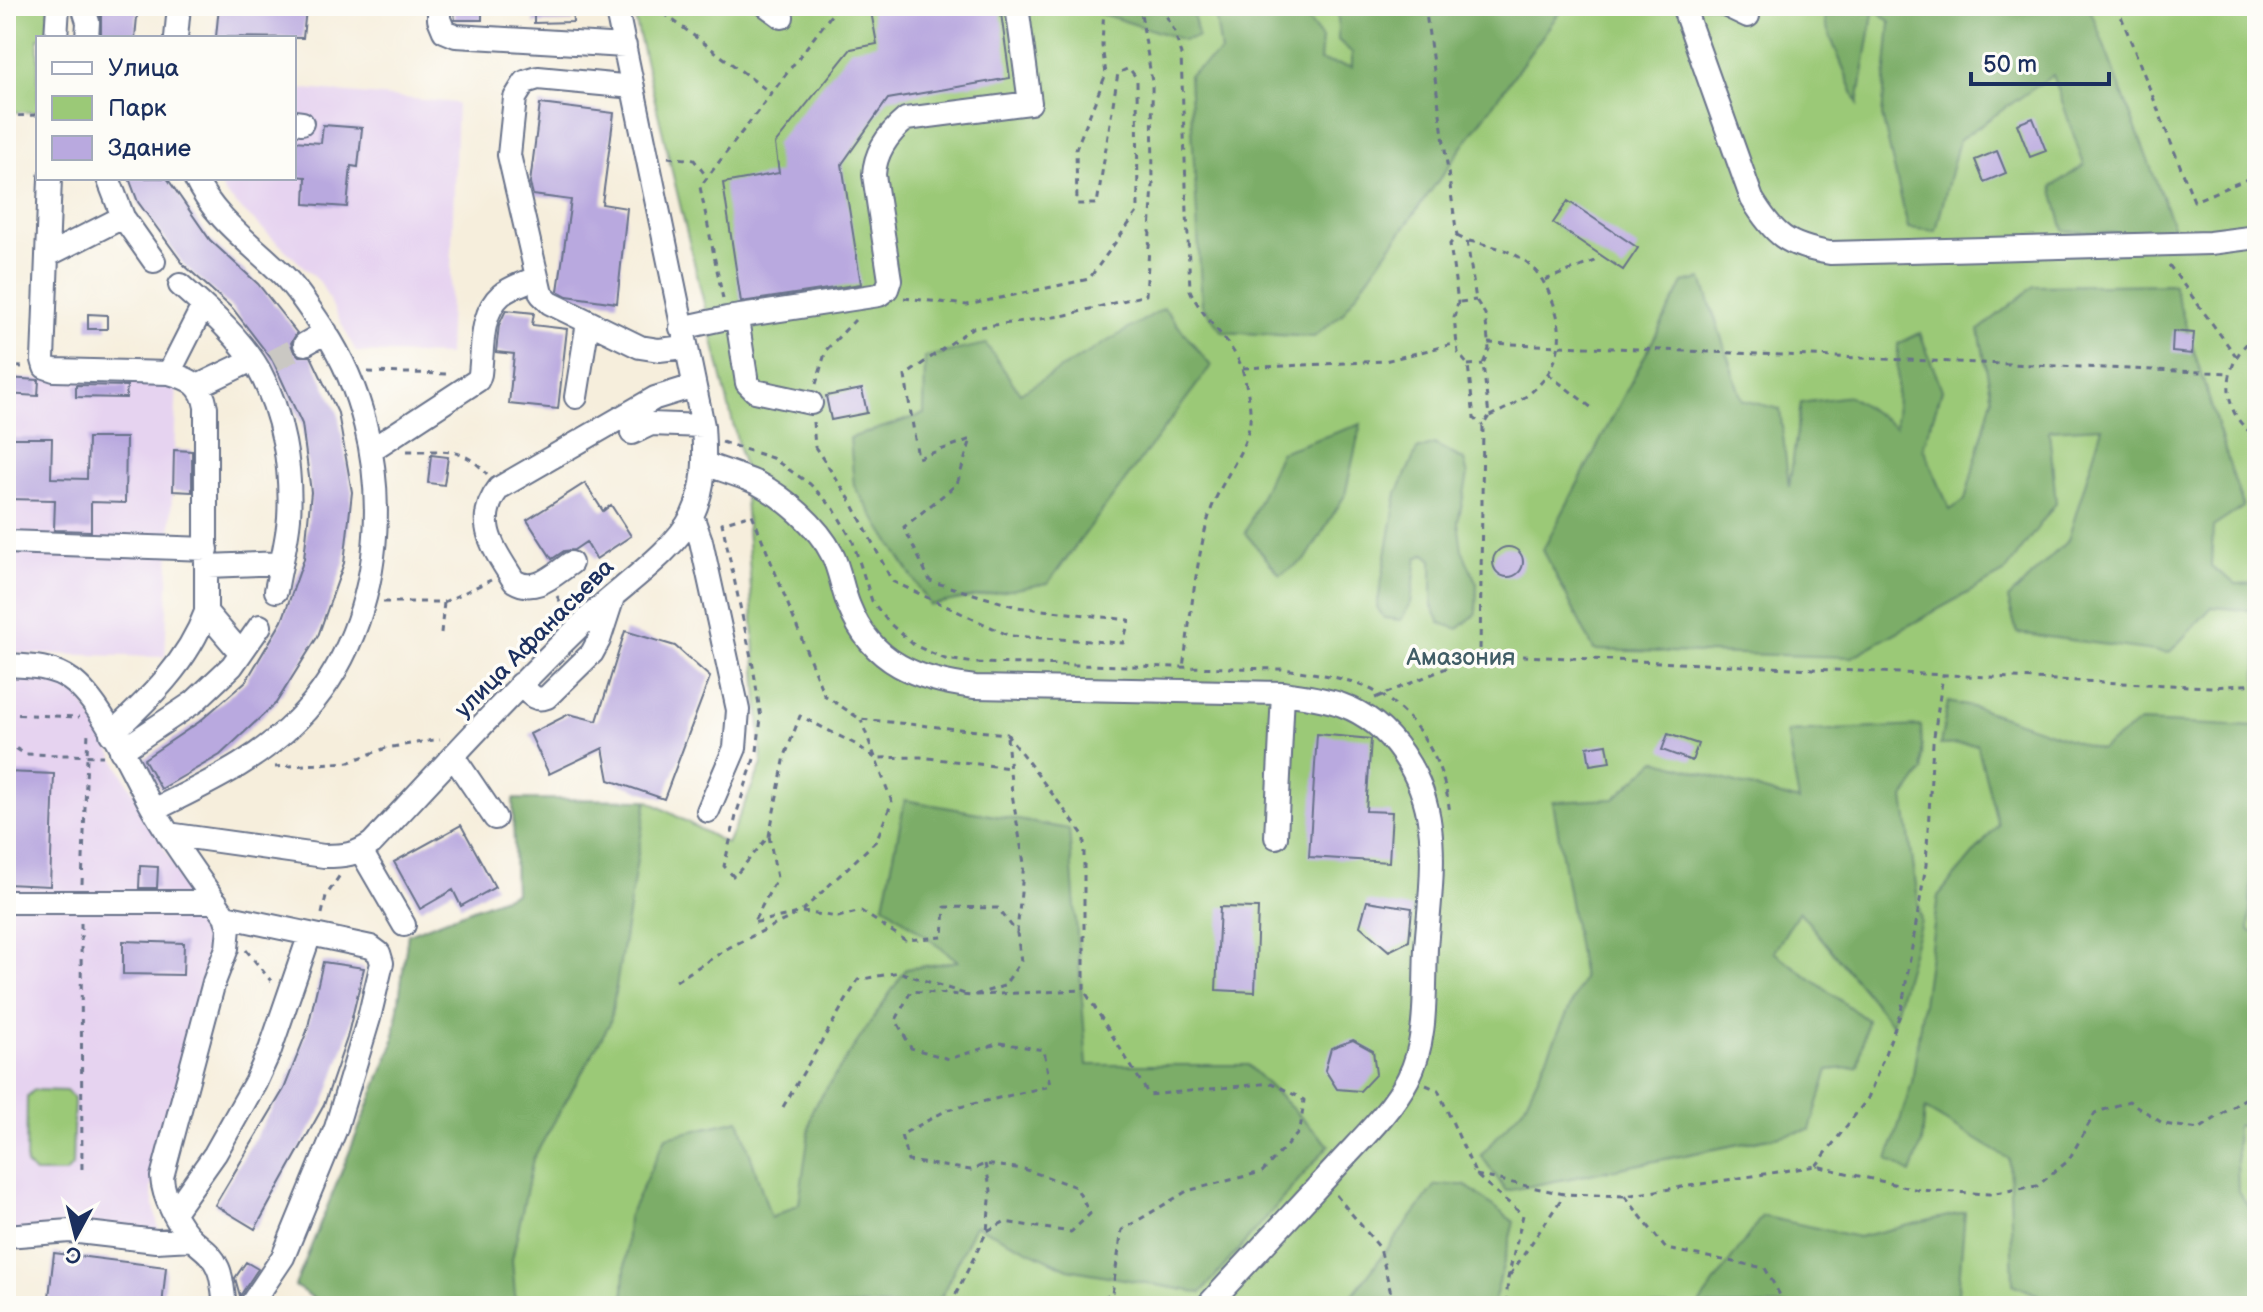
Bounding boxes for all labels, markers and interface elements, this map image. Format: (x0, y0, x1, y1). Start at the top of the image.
legend (36, 36, 296, 180)
scale bar (1971, 36, 2109, 86)
text: 50 m (1983, 50, 2037, 79)
text: Улица (108, 54, 179, 83)
text: Парк (108, 94, 167, 123)
text: Здание (108, 134, 191, 163)
street label: улица Афанасьева (449, 553, 620, 724)
park label: Амазония (1406, 643, 1515, 672)
north arrow (36, 1196, 116, 1276)
text: С (65, 1240, 83, 1269)

